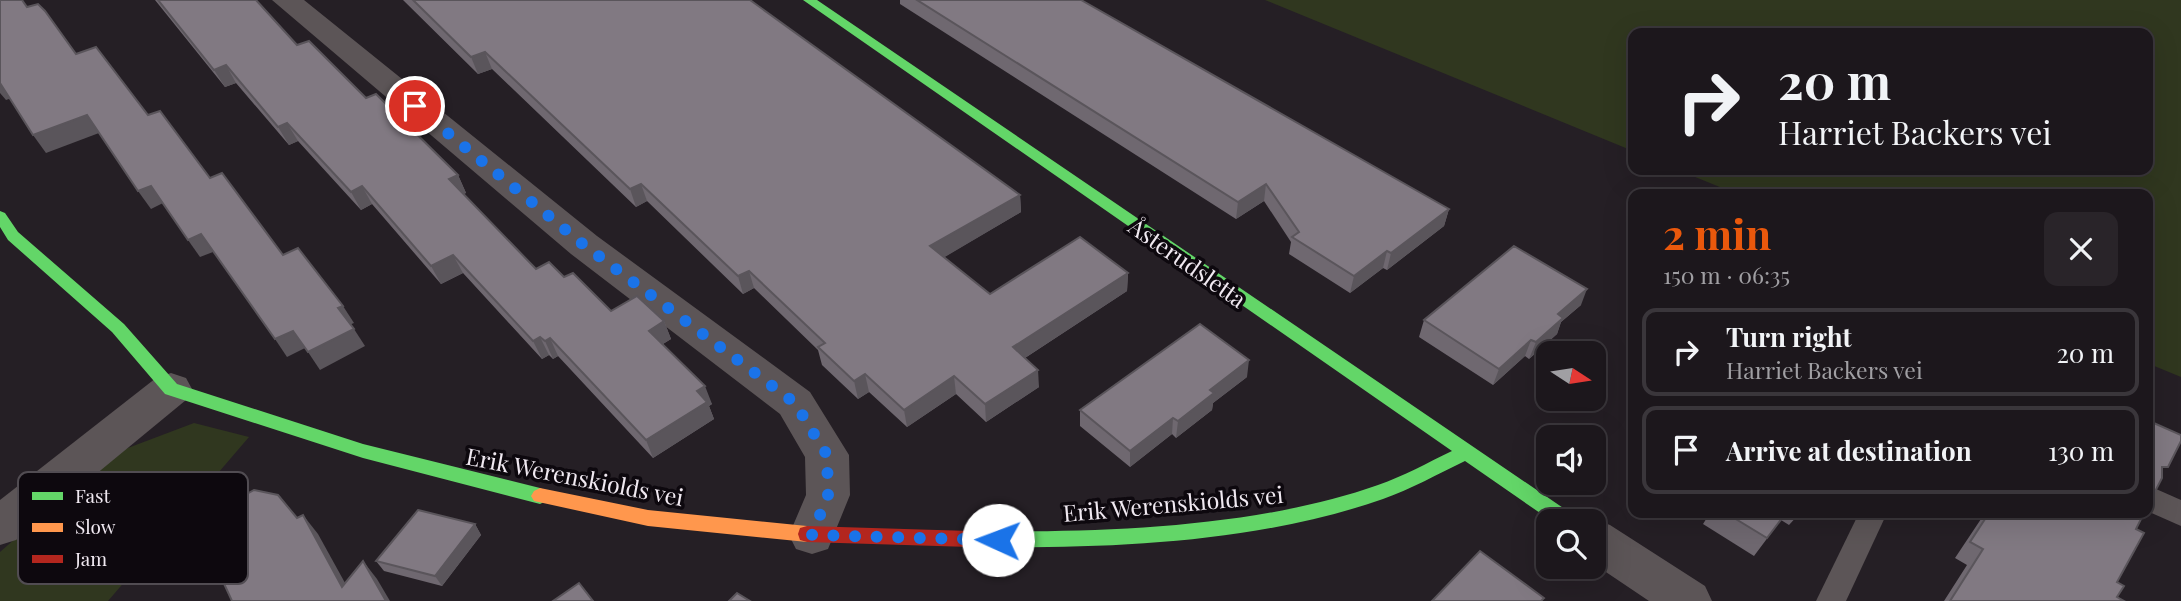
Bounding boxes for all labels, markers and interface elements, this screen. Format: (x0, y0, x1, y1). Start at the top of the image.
text: 20 m (1778, 47, 1891, 112)
icon: right (1663, 56, 1754, 147)
pin (385, 76, 445, 136)
icon: arrive (396, 87, 434, 125)
text: Harriet Backers vei (1778, 110, 2052, 153)
text: 2 min (1663, 205, 1771, 261)
street label: Åsterudsletta (1122, 210, 1253, 314)
button: close (2044, 212, 2118, 286)
text: 150 m · 06:35 (1663, 259, 1790, 290)
text: Turn right (1726, 319, 1852, 354)
icon: right (1667, 333, 1705, 371)
text: 20 m (2056, 335, 2114, 370)
north arrow (1536, 341, 1606, 411)
map controls (1536, 341, 1606, 579)
text: Harriet Backers vei (1726, 354, 1923, 385)
button: sound (1536, 425, 1606, 495)
icon: arrive (1667, 431, 1705, 469)
text: Arrive at destination (1726, 433, 1972, 468)
text: 130 m (2048, 433, 2114, 468)
street label: Erik Werenskiolds vei (464, 440, 687, 512)
legend (18, 472, 248, 584)
street label: Erik Werenskiolds vei (1062, 478, 1285, 528)
text: Fast (75, 482, 111, 508)
position arrow (961, 503, 1035, 577)
button: search (1536, 509, 1606, 579)
text: Slow (75, 513, 116, 539)
text: Jam (74, 545, 107, 571)

